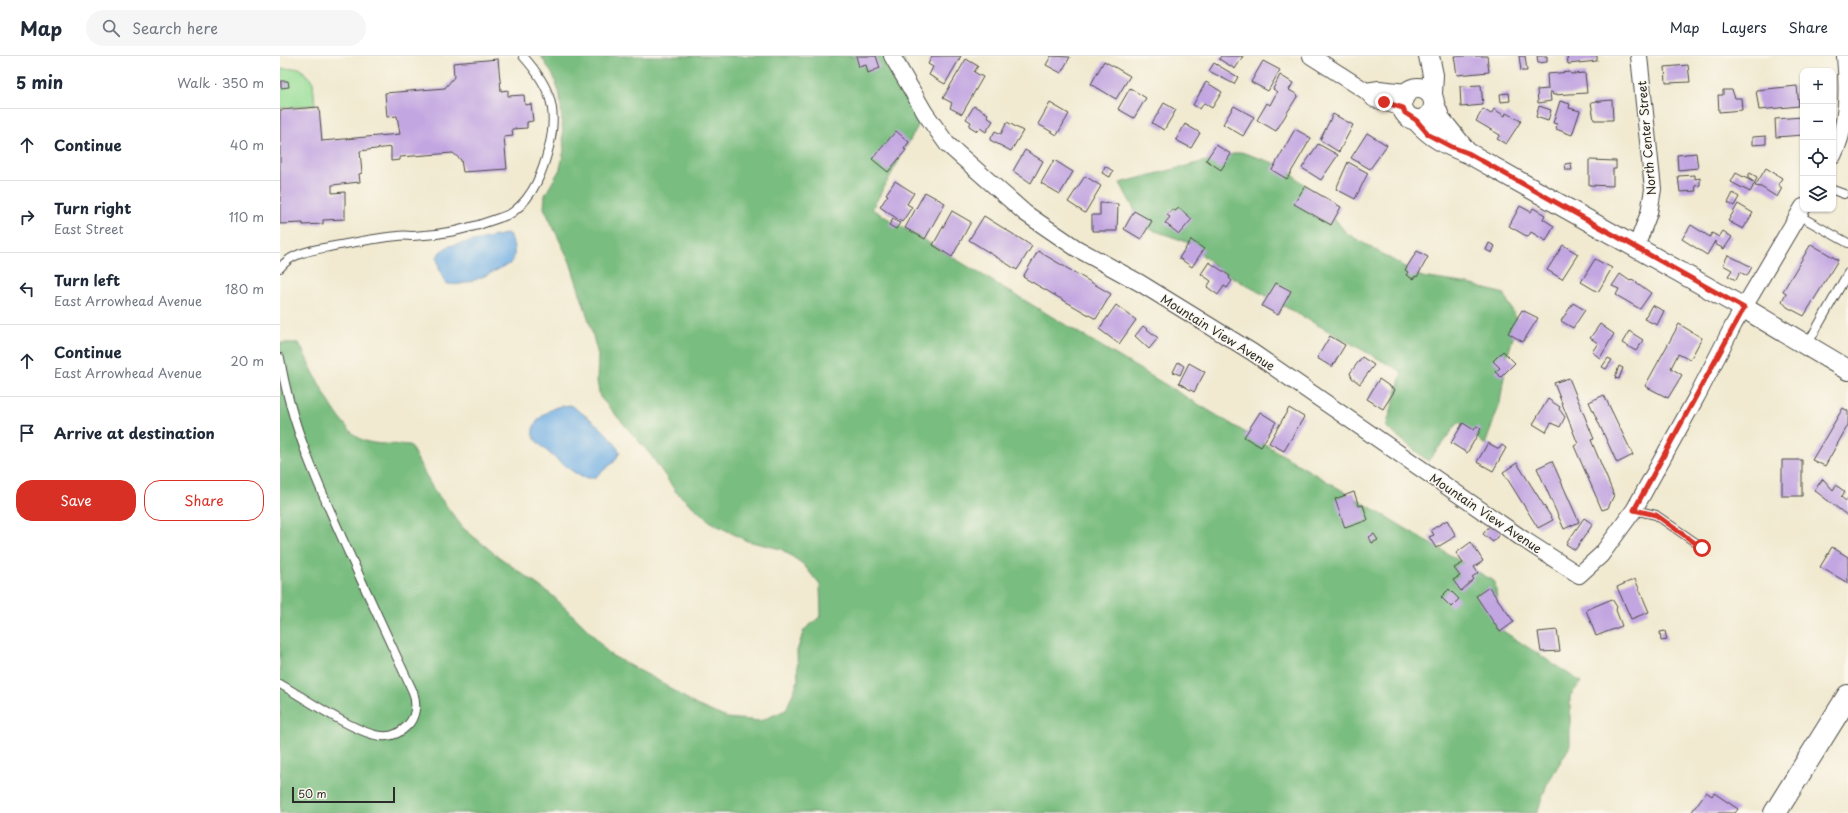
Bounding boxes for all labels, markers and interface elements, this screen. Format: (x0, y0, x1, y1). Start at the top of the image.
search box (86, 10, 366, 46)
text: Map (20, 14, 62, 42)
text: Search here (132, 16, 218, 39)
icon: search (100, 17, 122, 39)
text: Map (1670, 17, 1700, 38)
text: Layers (1722, 17, 1767, 38)
text: Share (1789, 17, 1828, 38)
map controls (1800, 68, 1836, 212)
button: + (1800, 68, 1836, 104)
text: 5 min (16, 69, 63, 95)
text: Walk · 350 m (177, 73, 264, 92)
street label: North Center Street (1632, 80, 1660, 196)
route end (1375, 93, 1393, 111)
button: − (1800, 104, 1836, 140)
text: Continue (54, 133, 122, 156)
icon: ahead (16, 134, 38, 156)
text: 40 m (230, 135, 264, 154)
button: locate (1800, 140, 1836, 176)
button: layers (1800, 176, 1836, 212)
text: Turn right (54, 196, 131, 219)
icon: right (16, 206, 38, 228)
text: 110 m (229, 207, 264, 226)
text: East Street (54, 219, 124, 238)
text: Turn left (54, 268, 120, 291)
icon: left (16, 278, 38, 300)
text: 180 m (225, 279, 264, 298)
street label: Mountain View Avenue (1157, 289, 1279, 375)
text: East Arrowhead Avenue (54, 291, 202, 310)
text: Continue (54, 340, 122, 363)
icon: ahead (16, 350, 38, 372)
text: 20 m (230, 351, 264, 370)
text: East Arrowhead Avenue (54, 363, 202, 382)
text: Arrive at destination (54, 421, 215, 444)
icon: arrive (16, 422, 38, 444)
street label: Mountain View Avenue (1426, 469, 1546, 558)
button: Save (16, 480, 136, 521)
button: Share (144, 480, 264, 521)
route start (1693, 539, 1711, 557)
scale bar (292, 785, 395, 804)
text: 50 m (298, 785, 327, 802)

